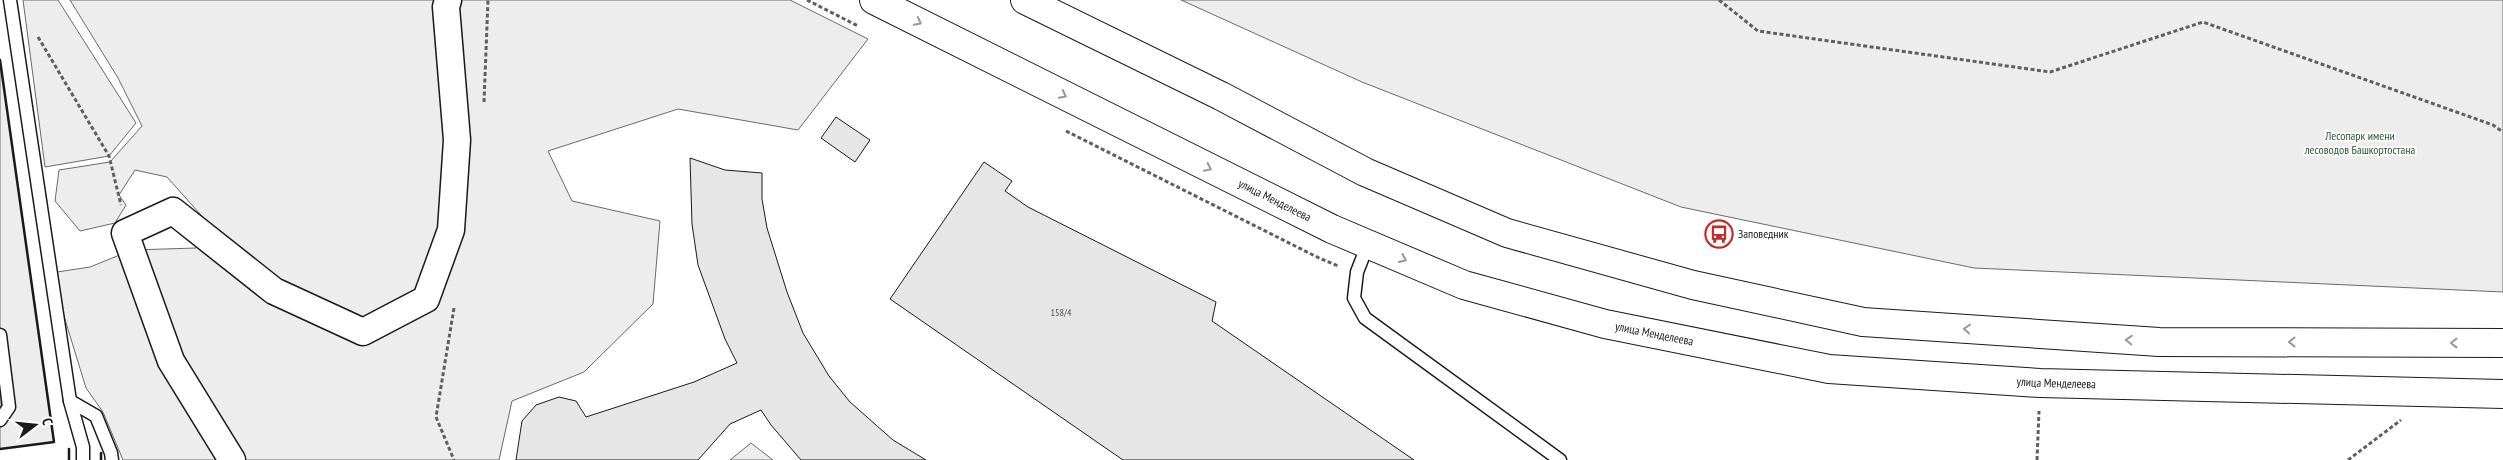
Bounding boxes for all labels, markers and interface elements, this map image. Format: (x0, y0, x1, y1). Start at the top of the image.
one-way arrow (913, 16, 922, 26)
one-way arrow (1058, 89, 1067, 99)
park label: Лесопарк имени лесоводов Башкортостана (2304, 128, 2416, 157)
one-way arrow (1203, 162, 1212, 172)
street label: улица Менделеева (1236, 175, 1314, 224)
bus stop icon: Заповедник (1704, 219, 1734, 249)
place label: Заповедник (1738, 226, 1789, 241)
one-way arrow (1398, 253, 1407, 263)
house number: 158/4 (1051, 306, 1072, 319)
street label: улица Менделеева (1614, 318, 1695, 349)
one-way arrow (1963, 324, 1971, 335)
one-way arrow (2125, 335, 2133, 346)
one-way arrow (2288, 337, 2296, 347)
one-way arrow (2450, 338, 2458, 348)
street label: улица Менделеева (2016, 373, 2096, 391)
north arrow (10, 400, 60, 450)
text: С (38, 416, 57, 428)

